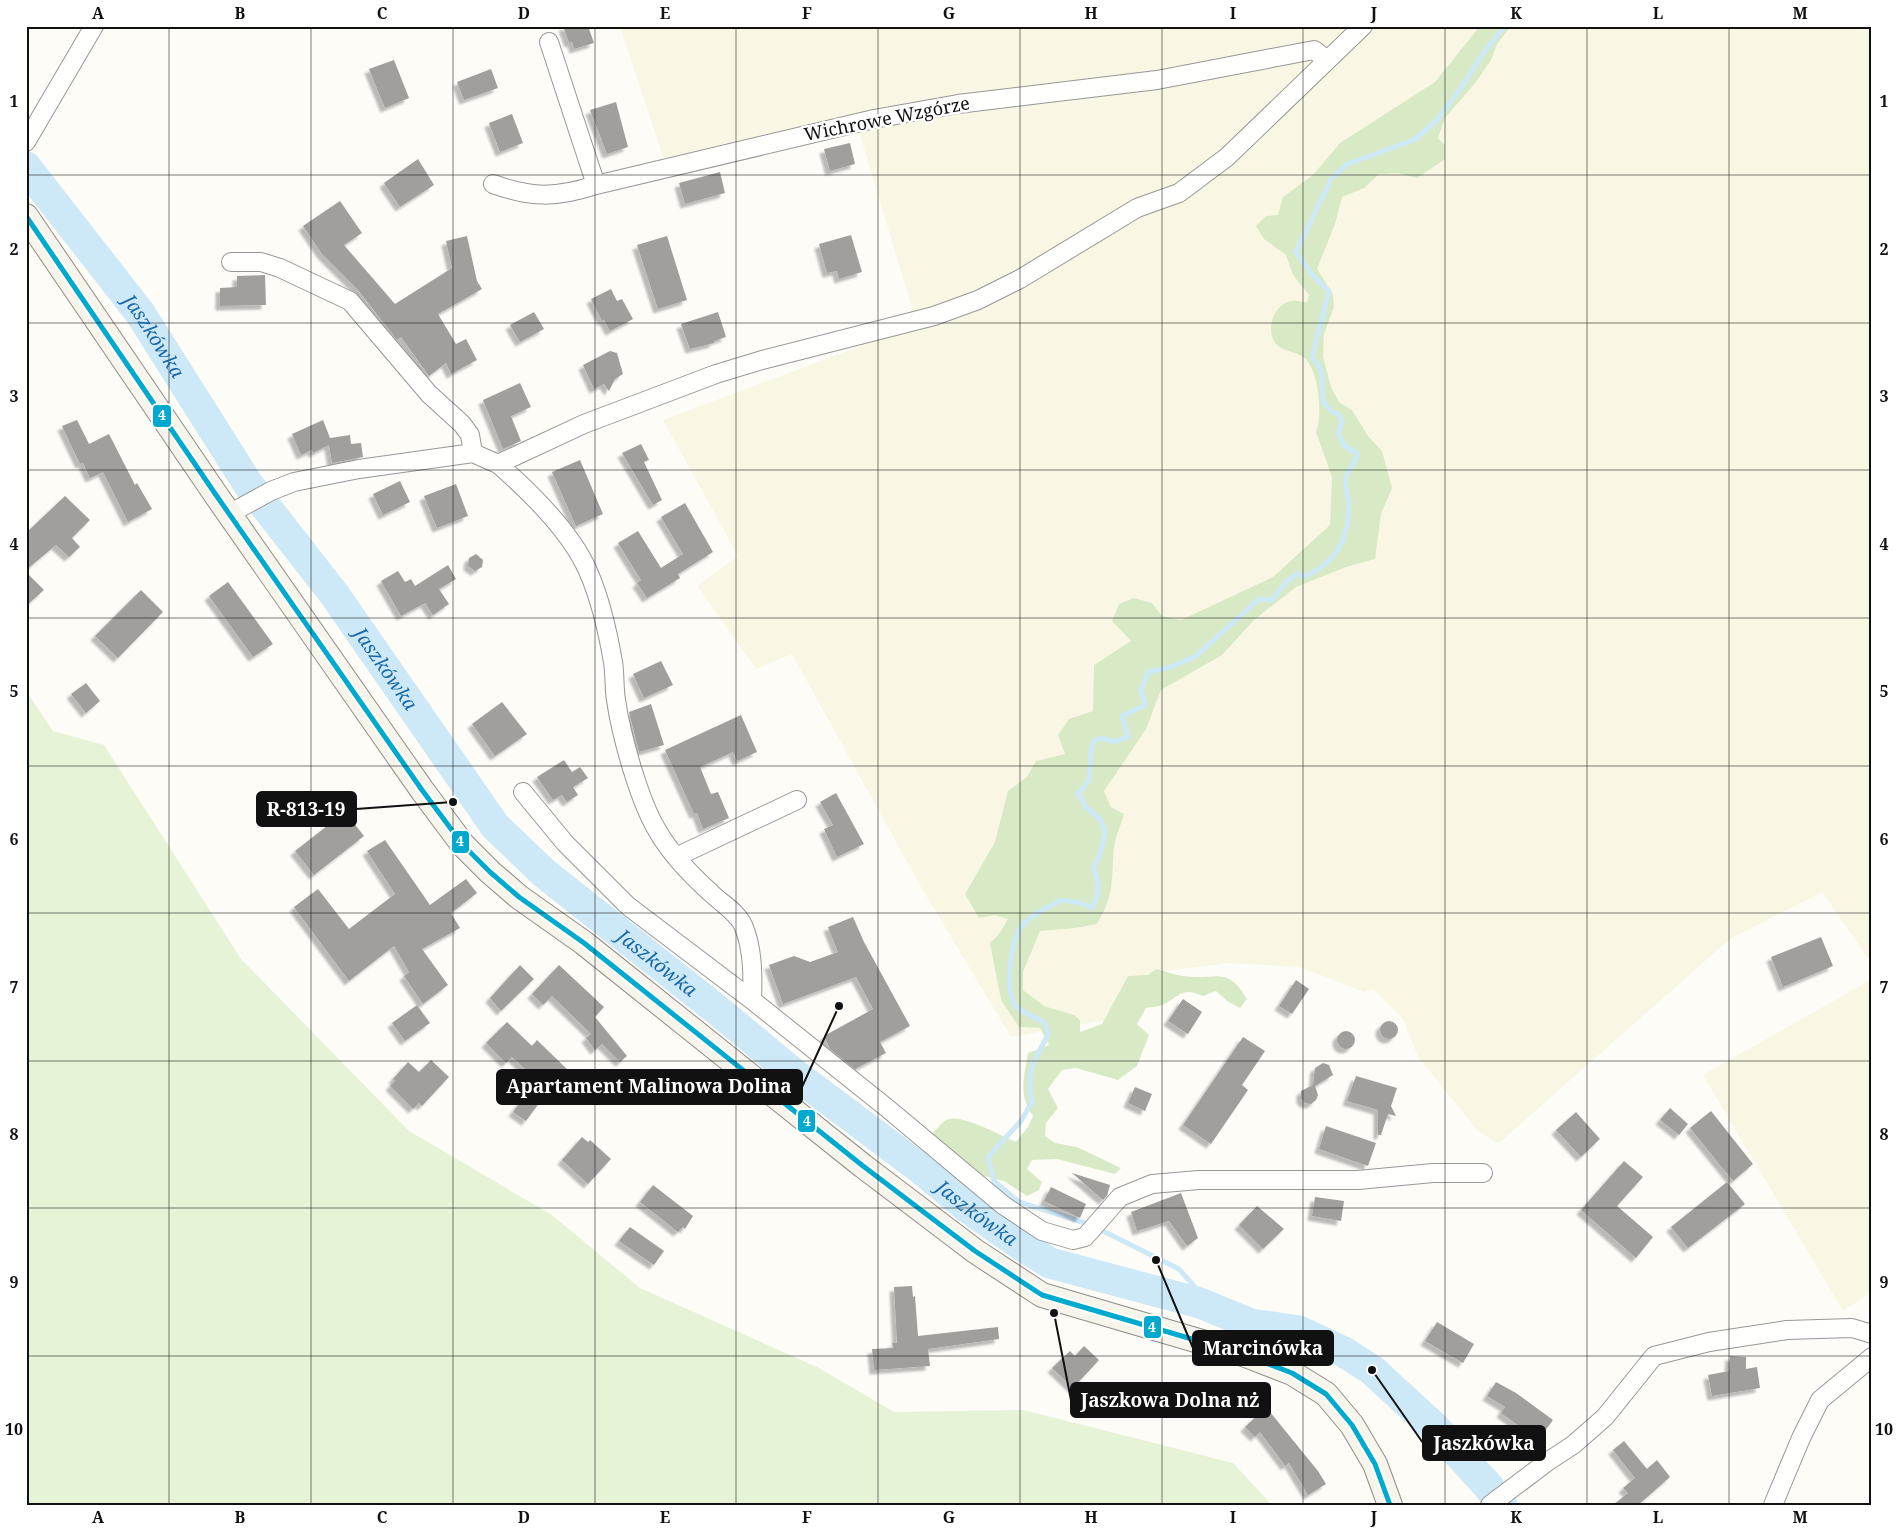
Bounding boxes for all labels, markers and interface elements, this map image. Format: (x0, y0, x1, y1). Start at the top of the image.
text: A (92, 2, 105, 24)
text: B (235, 2, 246, 24)
text: C (377, 2, 388, 24)
text: D (518, 2, 530, 24)
text: E (660, 2, 670, 24)
text: F (802, 2, 812, 24)
text: G (943, 2, 955, 24)
text: H (1084, 2, 1098, 24)
text: I (1230, 2, 1236, 24)
text: J (1370, 2, 1378, 24)
text: K (1510, 2, 1522, 24)
text: L (1653, 2, 1663, 24)
text: M (1792, 2, 1808, 24)
text: 1 (9, 90, 19, 112)
street label: Wichrowe Wzgórze (802, 90, 972, 146)
text: 1 (1879, 90, 1889, 112)
text: 2 (9, 238, 19, 260)
text: 2 (1879, 238, 1889, 260)
water label: Jaszkówka (115, 286, 191, 383)
text: 3 (9, 385, 19, 407)
text: 3 (1879, 385, 1889, 407)
line badge: 4 (152, 404, 172, 428)
text: 4 (158, 405, 166, 424)
text: 4 (9, 533, 19, 555)
text: 4 (1879, 533, 1889, 555)
water label: Jaszkówka (346, 620, 424, 715)
text: 5 (9, 680, 19, 702)
text: 5 (1879, 680, 1889, 702)
callout: R-813-19 (257, 792, 356, 826)
text: R-813-19 (267, 796, 345, 822)
text: 6 (9, 828, 19, 850)
text: 6 (1879, 828, 1889, 850)
line badge: 4 (451, 830, 470, 854)
text: 4 (456, 831, 464, 850)
water label: Jaszkówka (610, 921, 703, 1002)
text: 7 (9, 976, 19, 998)
text: 7 (1879, 976, 1889, 998)
callout: Apartament Malinowa Dolina (497, 1070, 802, 1104)
text: Apartament Malinowa Dolina (506, 1073, 792, 1099)
line badge: 4 (797, 1109, 816, 1133)
text: 4 (803, 1111, 811, 1130)
text: 8 (9, 1123, 19, 1145)
text: 8 (1879, 1123, 1889, 1145)
water label: Jaszkówka (929, 1172, 1023, 1252)
text: 9 (9, 1271, 19, 1293)
text: 9 (1879, 1271, 1889, 1293)
line badge: 4 (1143, 1315, 1162, 1339)
text: 4 (1148, 1317, 1156, 1336)
callout: Marcinówka (1193, 1331, 1333, 1365)
text: Marcinówka (1203, 1335, 1323, 1361)
callout: Jaszkowa Dolna nż (1071, 1383, 1270, 1417)
text: Jaszkowa Dolna nż (1080, 1387, 1259, 1413)
text: 10 (5, 1418, 23, 1440)
text: 10 (1875, 1418, 1893, 1440)
callout: Jaszkówka (1423, 1426, 1545, 1460)
text: Jaszkówka (1432, 1430, 1535, 1456)
text: A (92, 1506, 105, 1528)
text: B (235, 1506, 246, 1528)
text: C (377, 1506, 388, 1528)
text: D (518, 1506, 530, 1528)
text: E (660, 1506, 670, 1528)
text: F (802, 1506, 812, 1528)
text: G (943, 1506, 955, 1528)
text: H (1084, 1506, 1098, 1528)
text: I (1230, 1506, 1236, 1528)
text: J (1370, 1506, 1378, 1528)
text: K (1510, 1506, 1522, 1528)
text: L (1653, 1506, 1663, 1528)
text: M (1792, 1506, 1808, 1528)

